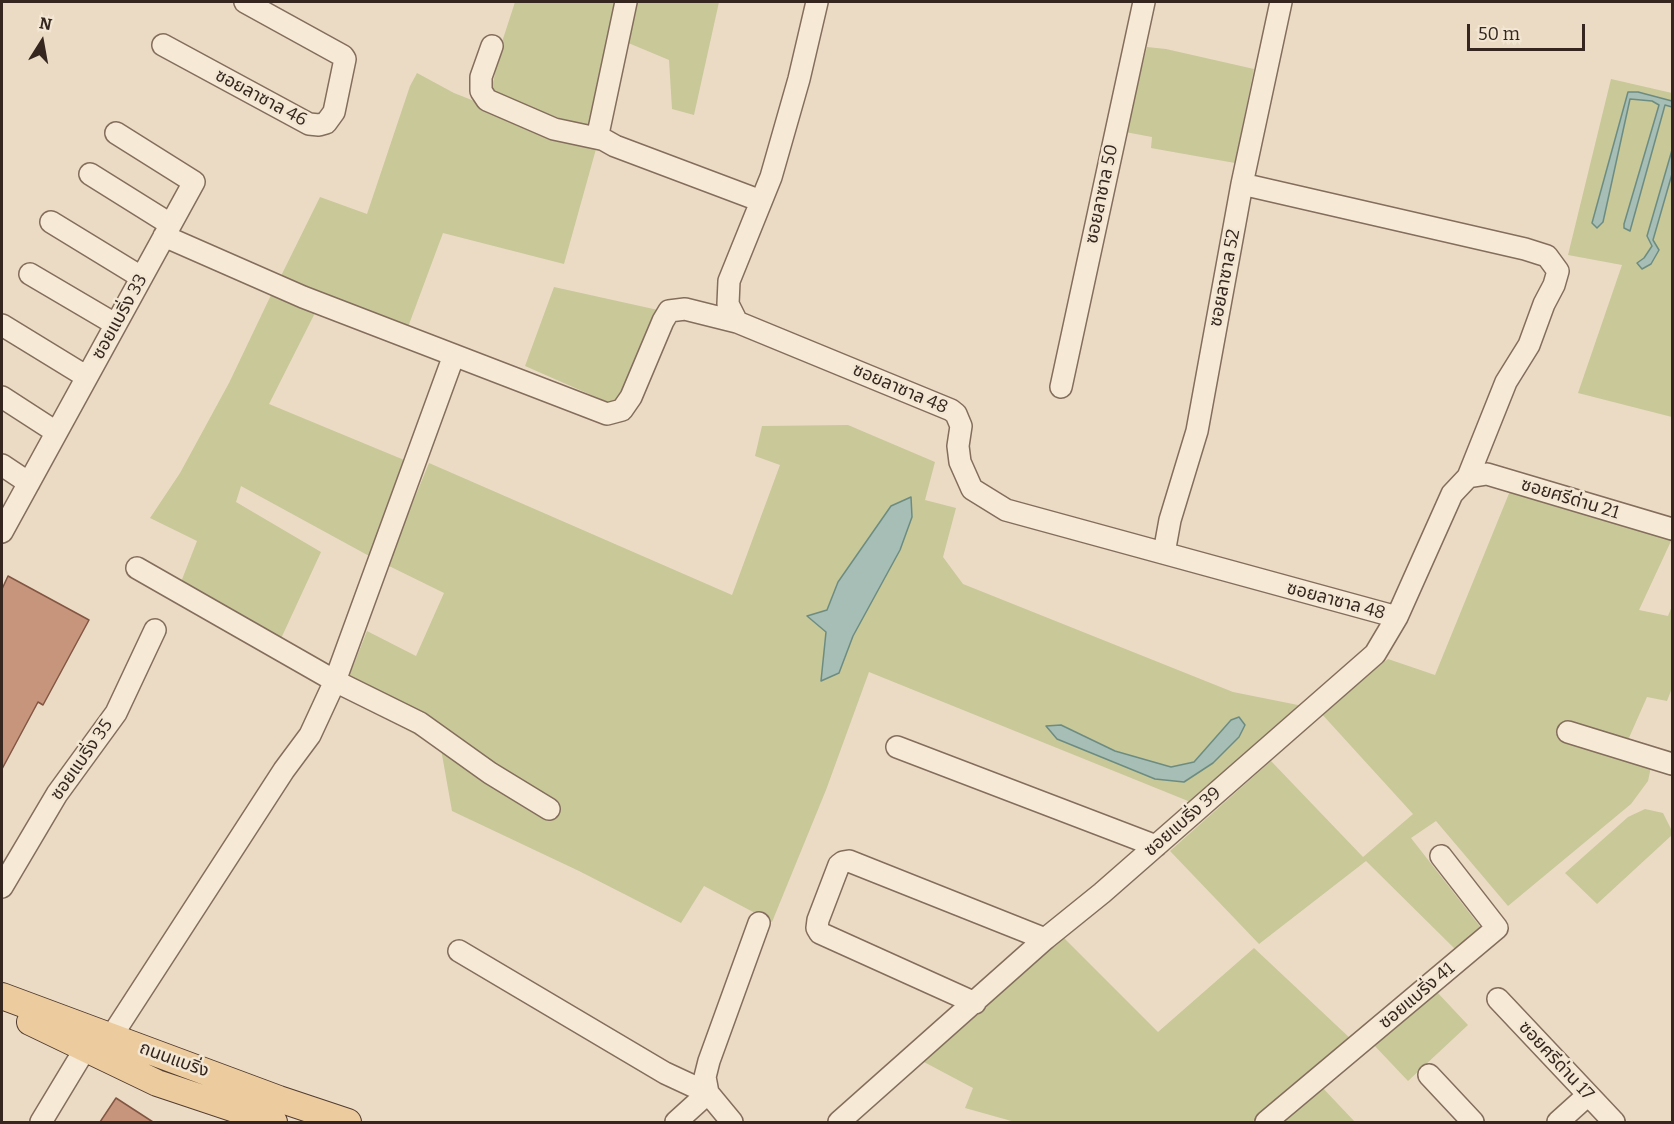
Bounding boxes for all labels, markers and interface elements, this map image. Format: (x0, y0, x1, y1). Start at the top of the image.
north arrow (12, 12, 72, 72)
scale bar (1470, 12, 1588, 50)
text: N (38, 13, 53, 34)
text: 50 m (1478, 23, 1520, 45)
street label: ซอยลาซาล 46 (211, 65, 311, 131)
street label: ซอยลาซาล 50 (1081, 142, 1123, 246)
street label: ซอยลาซาล 52 (1205, 227, 1245, 329)
street label: ซอยแบริ่ง 33 (88, 271, 152, 363)
street label: ซอยลาซาล 48 (849, 359, 951, 419)
street label: ซอยศรีด่าน 21 (1518, 474, 1622, 524)
street label: ซอยลาซาล 48 (1284, 577, 1388, 625)
street label: ซอยแบริ่ง 35 (46, 715, 118, 805)
street label: ซอยแบริ่ง 39 (1140, 783, 1226, 861)
street label: ซอยแบริ่ง 41 (1375, 958, 1459, 1034)
street label: ซอยศรีด่าน 17 (1514, 1017, 1598, 1105)
street label: ถนนแบริ่ง (136, 1037, 212, 1083)

